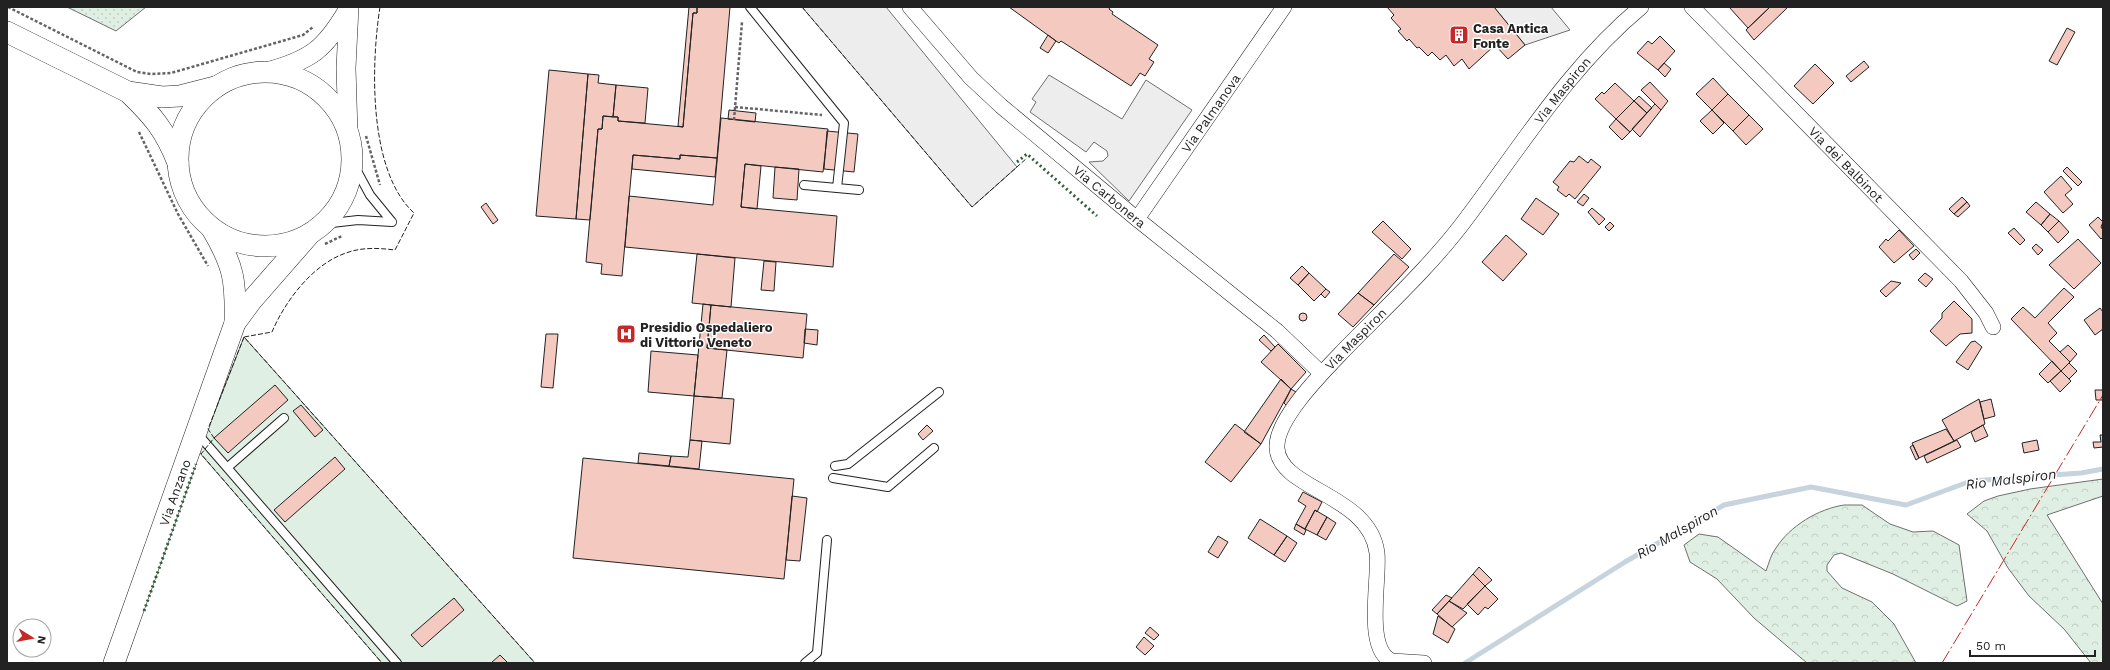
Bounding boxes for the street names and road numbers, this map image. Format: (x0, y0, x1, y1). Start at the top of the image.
street label: Via Maspiron (1531, 54, 1594, 127)
street label: Via Palmanova (1178, 71, 1244, 155)
street label: Via dei Balbinot (1806, 124, 1886, 206)
street label: Via Carbonera (1070, 163, 1149, 231)
street label: Via Maspiron (1322, 305, 1390, 373)
street label: Via Anzano (156, 457, 194, 528)

